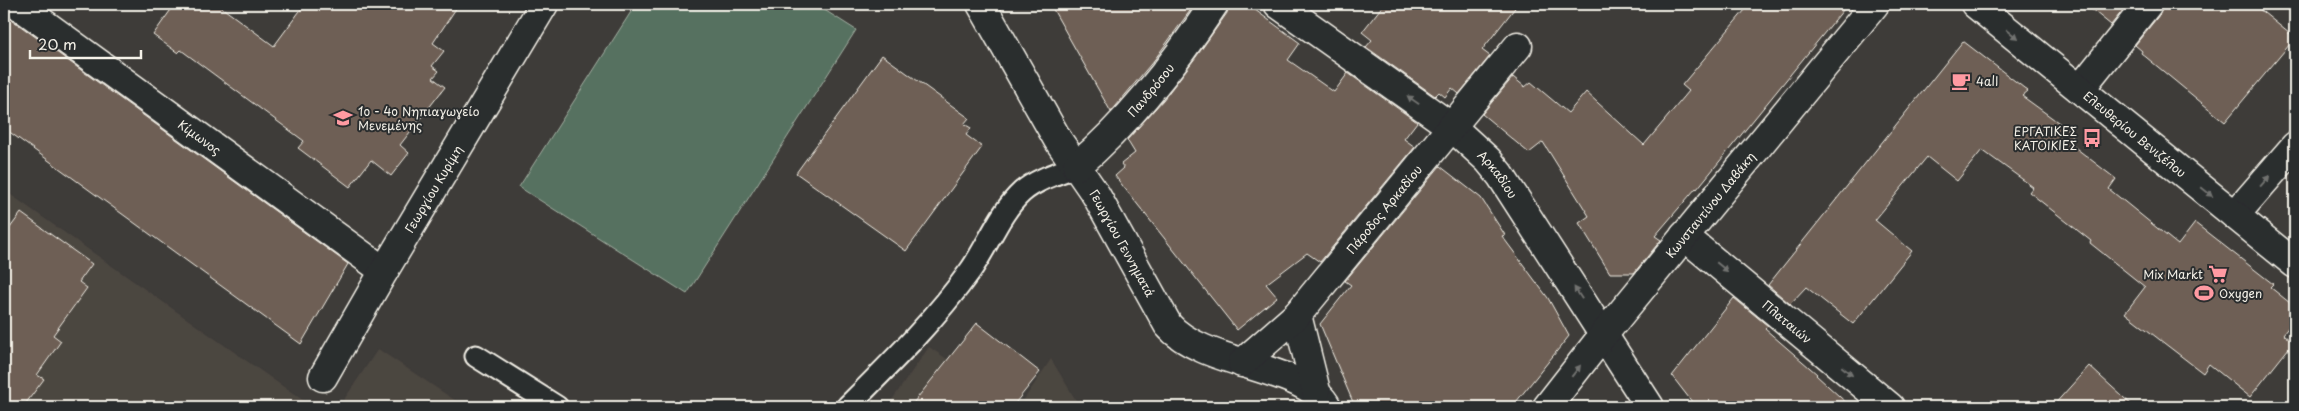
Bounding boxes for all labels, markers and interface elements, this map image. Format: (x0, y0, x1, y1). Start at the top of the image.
scale bar (30, 28, 141, 60)
one-way arrow (2006, 29, 2019, 40)
text: 20 m (38, 32, 77, 55)
street label: Πανδρόσου (1123, 59, 1178, 121)
cafe icon: 4all (1950, 70, 1972, 92)
place label: 4all (1976, 72, 1998, 90)
street label: Ελευθερίου Βενιζέλου (2080, 87, 2190, 181)
one-way arrow (1406, 95, 1420, 105)
place label: 1o - 4o Νηπιαγωγείο Μενεμένης (358, 102, 480, 134)
school or university icon: 1o - 4o Νηπιαγωγείο Μενεμένης (332, 107, 354, 129)
street label: Κίμωνος (175, 115, 225, 159)
place label: ΕΡΓΑΤΙΚΕΣ ΚΑΤΟΙΚΙΕΣ (2014, 122, 2077, 154)
bus stop icon: ΕΡΓΑΤΙΚΕΣ ΚΑΤΟΙΚΙΕΣ (2081, 127, 2103, 149)
street label: Γεωργίου Κυρίμη (400, 142, 466, 236)
street label: Αρκαδίου (1474, 146, 1522, 202)
street label: Κωνσταντίνου Δαβάκη (1661, 148, 1759, 262)
street label: Πάροδος Αρκαδίου (1342, 161, 1426, 258)
one-way arrow (2260, 174, 2271, 187)
street label: Γεωργίου Γεννηματά (1086, 186, 1160, 300)
one-way arrow (2200, 187, 2213, 198)
one-way arrow (1715, 261, 1727, 273)
supermarket icon: Mix Markt (2207, 263, 2229, 285)
place label: Mix Markt (2143, 265, 2203, 283)
sports icon: Oxygen (2193, 282, 2215, 304)
place label: Oxygen (2219, 284, 2262, 302)
one-way arrow (1573, 286, 1582, 300)
street label: Πλαταιών (1758, 296, 1816, 348)
one-way arrow (1570, 365, 1581, 378)
one-way arrow (1840, 365, 1853, 376)

